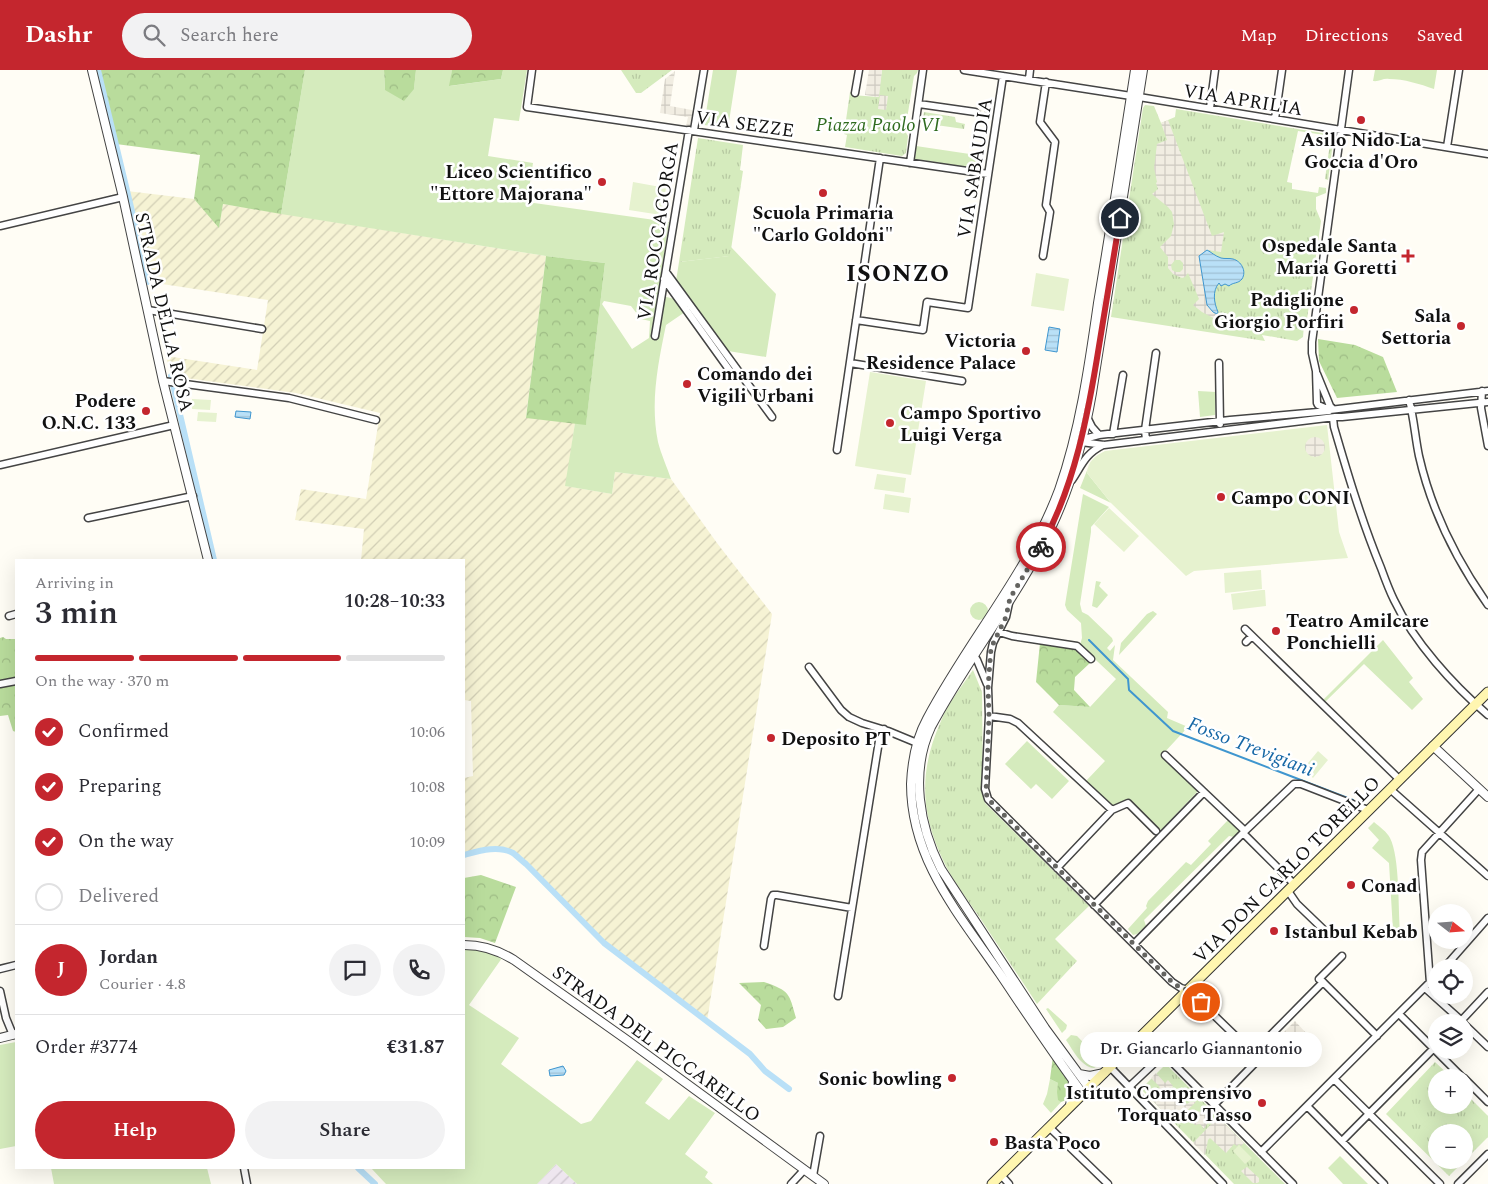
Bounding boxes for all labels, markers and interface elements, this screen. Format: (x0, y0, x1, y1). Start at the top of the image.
search box (122, 13, 472, 58)
text: Dashr (25, 17, 92, 53)
icon: search (140, 21, 168, 49)
text: Search here (180, 21, 279, 50)
text: Map (1241, 22, 1277, 49)
text: Directions (1305, 22, 1389, 49)
text: Saved (1417, 22, 1463, 49)
street label: VIA APRILIA (1181, 77, 1304, 124)
street label: VIA SABAUDIA (950, 96, 1001, 241)
street label: VIA SEZZE (693, 103, 796, 146)
park label: Piazza Paolo VI (815, 111, 941, 140)
marker: Asilo Nido La Goccia d'Oro (1355, 114, 1367, 126)
place label: Asilo Nido La Goccia d'Oro (1301, 126, 1422, 177)
street label: VIA ROCCAGORGA (630, 140, 687, 323)
place label: Liceo Scientifico "Ettore Majorana" (430, 158, 592, 209)
marker: Liceo Scientifico "Ettore Majorana" (596, 176, 608, 188)
marker: Scuola Primaria "Carlo Goldoni" (817, 187, 829, 199)
pin (1099, 197, 1141, 239)
place label: Scuola Primaria "Carlo Goldoni" (752, 199, 894, 250)
icon: home (1106, 204, 1134, 232)
street label: STRADA DELLA ROSA (126, 209, 201, 415)
place label: Ospedale Santa Maria Goretti (1262, 232, 1397, 283)
marker: Ospedale Santa Maria Goretti (1401, 249, 1415, 263)
district label: ISONZO (846, 256, 950, 292)
place label: Padiglione Giorgio Porfiri (1214, 286, 1344, 337)
place label: Sala Settoria (1381, 302, 1451, 353)
marker: Padiglione Giorgio Porfiri (1348, 304, 1360, 316)
marker: Sala Settoria (1455, 320, 1467, 332)
place label: Victoria Residence Palace (866, 327, 1016, 378)
marker: Victoria Residence Palace (1020, 345, 1032, 357)
place label: Comando dei Vigili Urbani (697, 360, 814, 411)
marker: Comando dei Vigili Urbani (681, 378, 693, 390)
place label: Podere O.N.C. 133 (42, 387, 136, 438)
place label: Campo Sportivo Luigi Verga (900, 399, 1041, 450)
marker: Podere O.N.C. 133 (140, 405, 152, 417)
marker: Campo Sportivo Luigi Verga (884, 417, 896, 429)
place label: Campo CONI (1231, 484, 1350, 513)
marker: Campo CONI (1215, 491, 1227, 503)
courier (1016, 522, 1066, 572)
icon: bike (1027, 533, 1055, 561)
text: Arriving in (35, 571, 114, 595)
text: 10:28–10:33 (344, 587, 445, 616)
text: 3 min (35, 589, 118, 638)
place label: Teatro Amilcare Ponchielli (1286, 607, 1429, 658)
marker: Teatro Amilcare Ponchielli (1270, 625, 1282, 637)
text: On the way · 370 m (35, 669, 169, 693)
water label: Fosso Trevigiani (1183, 709, 1319, 785)
text: Confirmed (78, 717, 169, 746)
icon: check (35, 718, 63, 746)
text: 10:06 (409, 720, 445, 744)
place label: Deposito PT (781, 725, 891, 754)
marker: Deposito PT (765, 732, 777, 744)
street label: VIA DON CARLO TORELLO (1187, 770, 1388, 971)
text: Preparing (78, 772, 162, 801)
icon: check (35, 773, 63, 801)
text: 10:08 (409, 775, 445, 799)
text: On the way (78, 827, 174, 856)
icon: check (35, 828, 63, 856)
text: 10:09 (409, 830, 445, 854)
place label: Conad (1361, 872, 1417, 901)
marker: Conad (1345, 879, 1357, 891)
text: Delivered (78, 882, 159, 911)
north arrow (1428, 904, 1472, 949)
map controls (1428, 904, 1473, 1169)
place label: Istanbul Kebab (1284, 918, 1418, 947)
marker: Istanbul Kebab (1268, 925, 1280, 937)
text: Jordan (99, 943, 158, 972)
button: chat (329, 944, 381, 996)
button: phone (393, 944, 445, 996)
text: J (57, 955, 65, 984)
street label: STRADA DEL PICCARELLO (546, 958, 767, 1130)
button: locate (1428, 959, 1473, 1004)
text: Courier · 4.8 (99, 972, 186, 996)
pin (1180, 981, 1222, 1023)
icon: bag (1187, 988, 1215, 1016)
button: layers (1428, 1014, 1473, 1059)
callout: Dr. Giancarlo Giannantonio (1080, 1032, 1322, 1067)
text: Order #3774 (35, 1033, 138, 1062)
text: €31.87 (387, 1033, 445, 1062)
text: Dr. Giancarlo Giannantonio (1100, 1037, 1302, 1061)
place label: Sonic bowling (818, 1065, 942, 1094)
button: + (1428, 1069, 1473, 1114)
marker: Sonic bowling (946, 1072, 958, 1084)
place label: Istituto Comprensivo Torquato Tasso (1066, 1079, 1252, 1130)
marker: Istituto Comprensivo Torquato Tasso (1256, 1097, 1268, 1109)
button: Help (35, 1101, 235, 1159)
button: Share (245, 1101, 445, 1159)
button: − (1428, 1124, 1473, 1169)
place label: Basta Poco (1004, 1129, 1100, 1158)
marker: Basta Poco (988, 1136, 1000, 1148)

